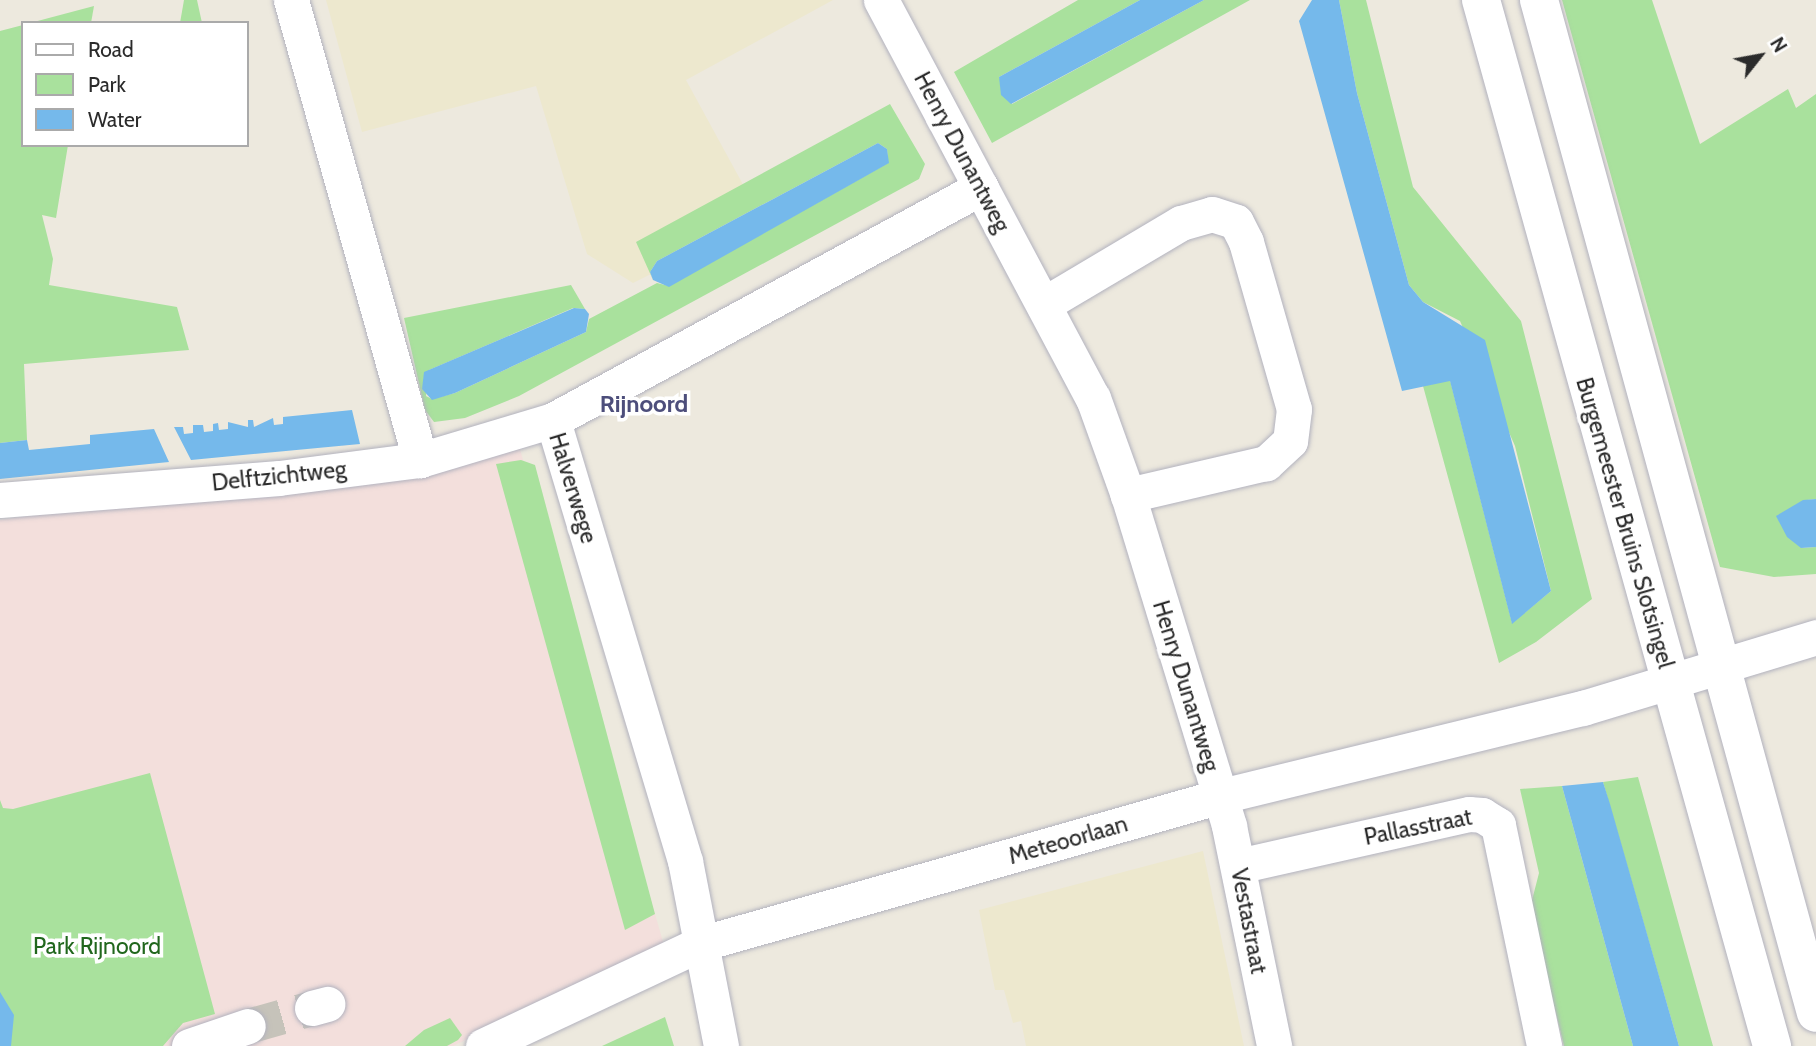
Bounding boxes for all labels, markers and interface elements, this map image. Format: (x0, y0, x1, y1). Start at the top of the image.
legend (21, 21, 248, 147)
north arrow (1725, 21, 1795, 91)
text: N (1765, 33, 1792, 57)
text: Road (88, 37, 134, 62)
street label: Henry Dunantweg (908, 67, 1016, 237)
text: Park (88, 72, 126, 97)
text: Water (88, 107, 141, 132)
street label: Burgemeester Bruins Slotsingel (1570, 374, 1680, 672)
district label: Rijnoord (600, 390, 688, 418)
street label: Halverwege (543, 429, 603, 547)
street label: Delftzichtweg (210, 455, 348, 497)
street label: Henry Dunantweg (1147, 597, 1225, 775)
street label: Pallasstraat (1362, 803, 1474, 851)
street label: Meteoorlaan (1005, 810, 1131, 870)
street label: Vestastraat (1225, 866, 1273, 976)
park label: Park Rijnoord (33, 932, 161, 960)

